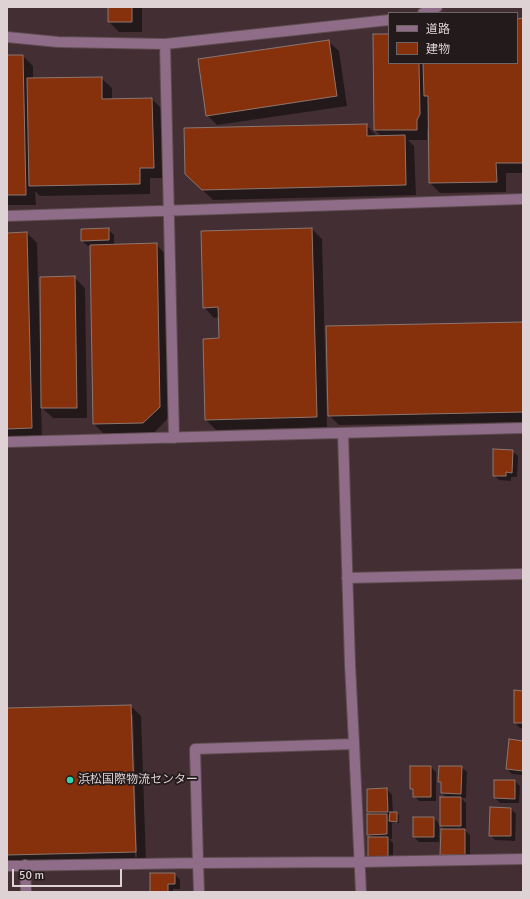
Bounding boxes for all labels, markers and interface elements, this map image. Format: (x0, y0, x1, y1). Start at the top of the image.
legend (388, 12, 518, 64)
text: 道路 (426, 22, 450, 37)
text: 建物 (426, 42, 450, 57)
place label: 浜松国際物流センター (78, 773, 198, 787)
marker: 浜松国際物流センター (65, 775, 75, 785)
scale bar (14, 861, 124, 887)
text: 50 m (19, 868, 44, 883)

